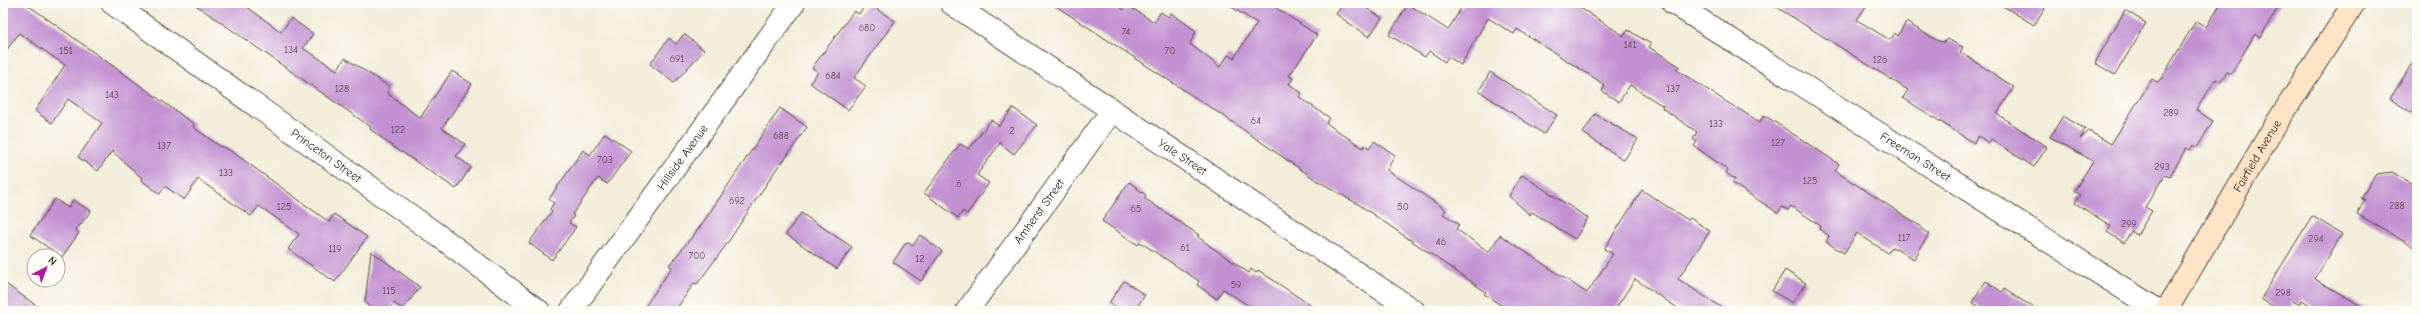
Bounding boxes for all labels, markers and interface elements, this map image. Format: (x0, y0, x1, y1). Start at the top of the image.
house number: 680 (859, 22, 875, 34)
house number: 74 (1122, 26, 1131, 38)
house number: 141 (1624, 39, 1636, 51)
house number: 134 (284, 44, 298, 56)
house number: 151 (59, 45, 73, 57)
house number: 70 (1165, 45, 1175, 57)
house number: 691 (670, 53, 684, 65)
house number: 126 (1873, 54, 1887, 66)
house number: 684 (825, 70, 841, 82)
house number: 128 (335, 83, 349, 95)
house number: 137 (1666, 83, 1680, 95)
house number: 143 (105, 89, 119, 101)
house number: 289 (2163, 107, 2179, 119)
house number: 64 (1251, 115, 1261, 127)
street label: Fairfield Avenue (2230, 117, 2284, 195)
house number: 133 (1709, 118, 1723, 130)
street label: Hillside Avenue (654, 122, 711, 193)
house number: 122 (391, 124, 405, 136)
house number: 2 (1009, 125, 1015, 137)
street label: Princeton Street (288, 126, 364, 186)
street label: Freeman Street (1878, 129, 1954, 184)
house number: 688 (773, 130, 789, 142)
street label: Yale Street (1156, 136, 1210, 178)
house number: 127 (1771, 137, 1785, 149)
house number: 137 (157, 140, 171, 152)
house number: 703 (597, 154, 613, 166)
house number: 293 (2154, 161, 2170, 173)
house number: 133 (219, 167, 233, 179)
house number: 125 (1803, 175, 1817, 187)
street label: Amherst Street (1011, 176, 1068, 247)
house number: 6 (956, 178, 962, 190)
house number: 692 (729, 195, 745, 207)
house number: 288 (2389, 200, 2405, 212)
house number: 125 (277, 201, 291, 213)
house number: 50 (1397, 201, 1409, 213)
house number: 65 (1131, 203, 1141, 215)
house number: 299 (2121, 218, 2137, 230)
house number: 117 (1898, 232, 1911, 244)
house number: 294 (2308, 233, 2324, 245)
house number: 46 (1436, 236, 1446, 248)
house number: 61 (1180, 242, 1190, 254)
house number: 119 (328, 243, 342, 255)
north arrow (26, 248, 66, 288)
house number: 700 (689, 250, 705, 262)
house number: 12 (915, 253, 925, 265)
text: N (45, 254, 59, 268)
house number: 59 (1231, 279, 1241, 291)
house number: 115 (382, 285, 396, 297)
house number: 298 (2275, 287, 2291, 299)

